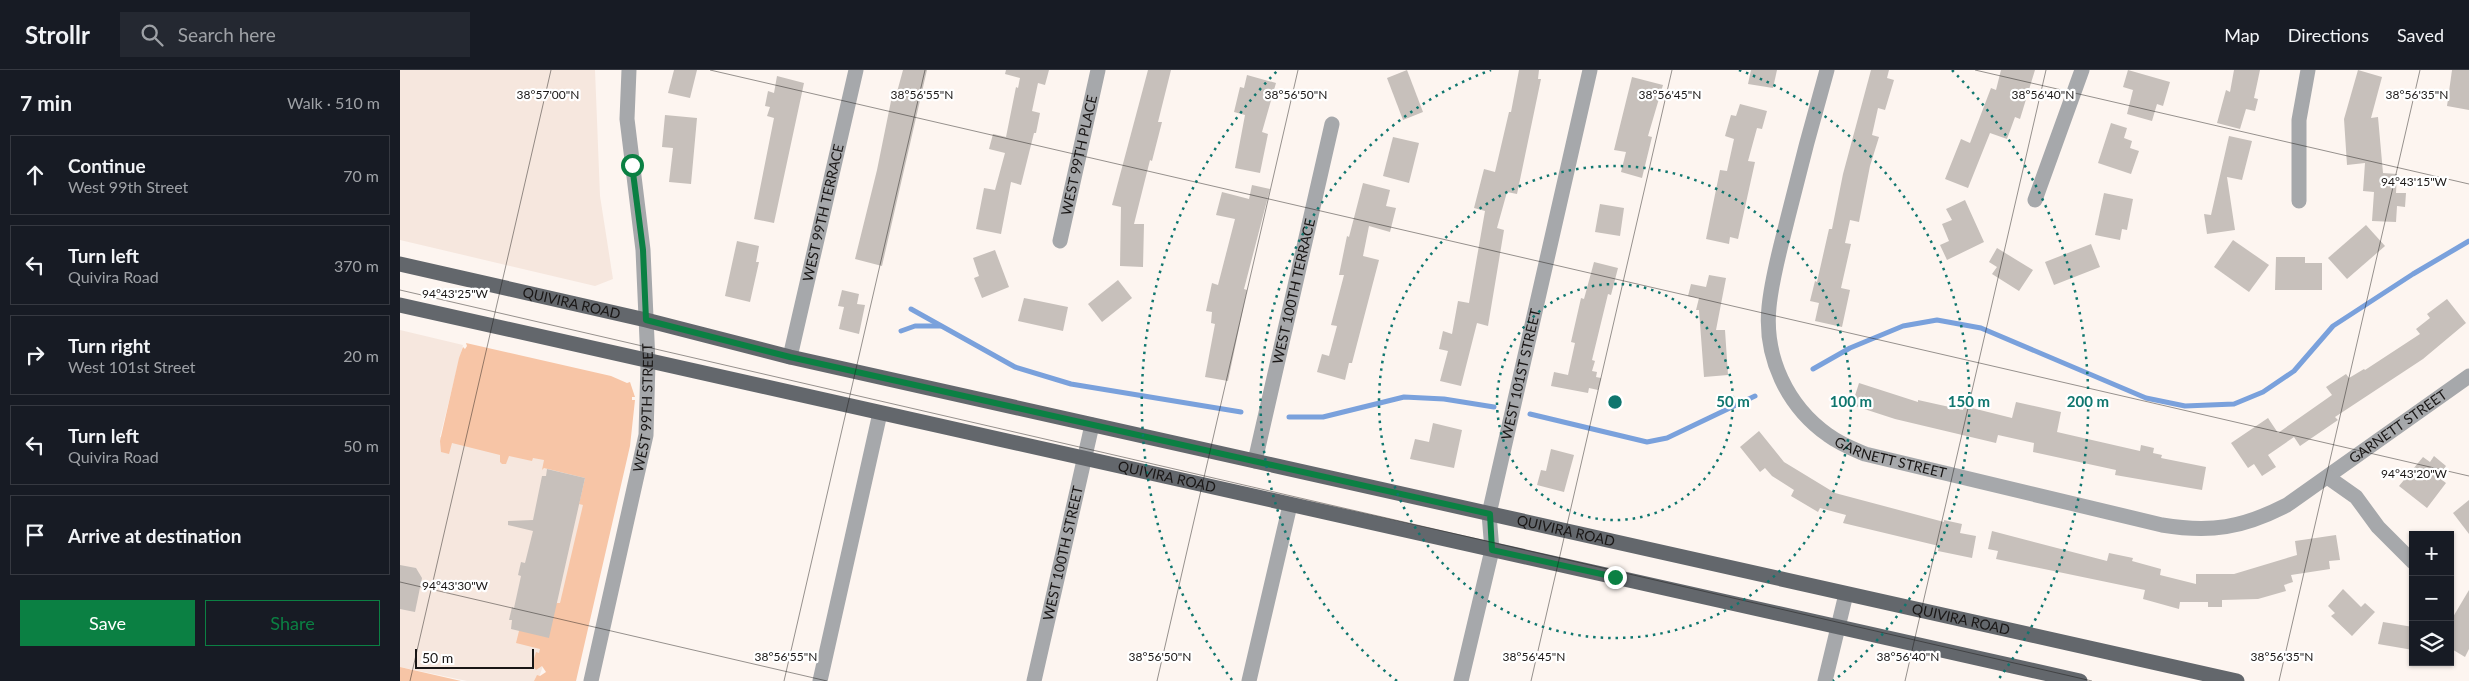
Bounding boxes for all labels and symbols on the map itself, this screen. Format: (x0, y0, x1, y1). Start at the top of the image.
text: 38°57'00"N (517, 87, 579, 102)
text: 38°56'55"N (891, 87, 953, 102)
text: 38°56'50"N (1265, 87, 1327, 102)
text: 38°56'45"N (1639, 87, 1701, 102)
text: 38°56'40"N (2012, 87, 2074, 102)
text: 38°56'35"N (2386, 87, 2448, 102)
street label: WEST 99TH PLACE (1057, 93, 1100, 217)
street label: WEST 99TH TERRACE (799, 142, 847, 283)
route start (621, 154, 644, 177)
text: 94°43'15"W (2381, 174, 2448, 189)
street label: WEST 100TH TERRACE (1268, 217, 1318, 366)
street label: QUIVIRA ROAD (521, 283, 622, 322)
text: 94°43'25"W (422, 286, 489, 301)
street label: WEST 101ST STREET (1497, 306, 1544, 442)
street label: WEST 99TH STREET (629, 342, 656, 474)
street label: GARNETT STREET (2345, 385, 2450, 466)
text: 50 m (1716, 392, 1750, 410)
text: 100 m (1830, 392, 1872, 410)
text: 150 m (1948, 392, 1990, 410)
text: 200 m (2067, 392, 2109, 410)
centre of rings (1606, 393, 1624, 411)
street label: GARNETT STREET (1832, 432, 1949, 481)
street label: QUIVIRA ROAD (1116, 457, 1218, 495)
text: 94°43'20"W (2381, 466, 2448, 481)
street label: WEST 100TH STREET (1039, 483, 1086, 622)
street label: QUIVIRA ROAD (1515, 511, 1617, 549)
route end (1604, 566, 1627, 589)
text: 94°43'30"W (422, 578, 489, 593)
street label: QUIVIRA ROAD (1910, 599, 2012, 638)
scale bar (415, 646, 534, 669)
text: 38°56'55"N (755, 649, 817, 664)
text: 38°56'50"N (1129, 649, 1191, 664)
text: 38°56'45"N (1503, 649, 1565, 664)
text: 38°56'40"N (1877, 649, 1939, 664)
text: 38°56'35"N (2251, 649, 2313, 664)

